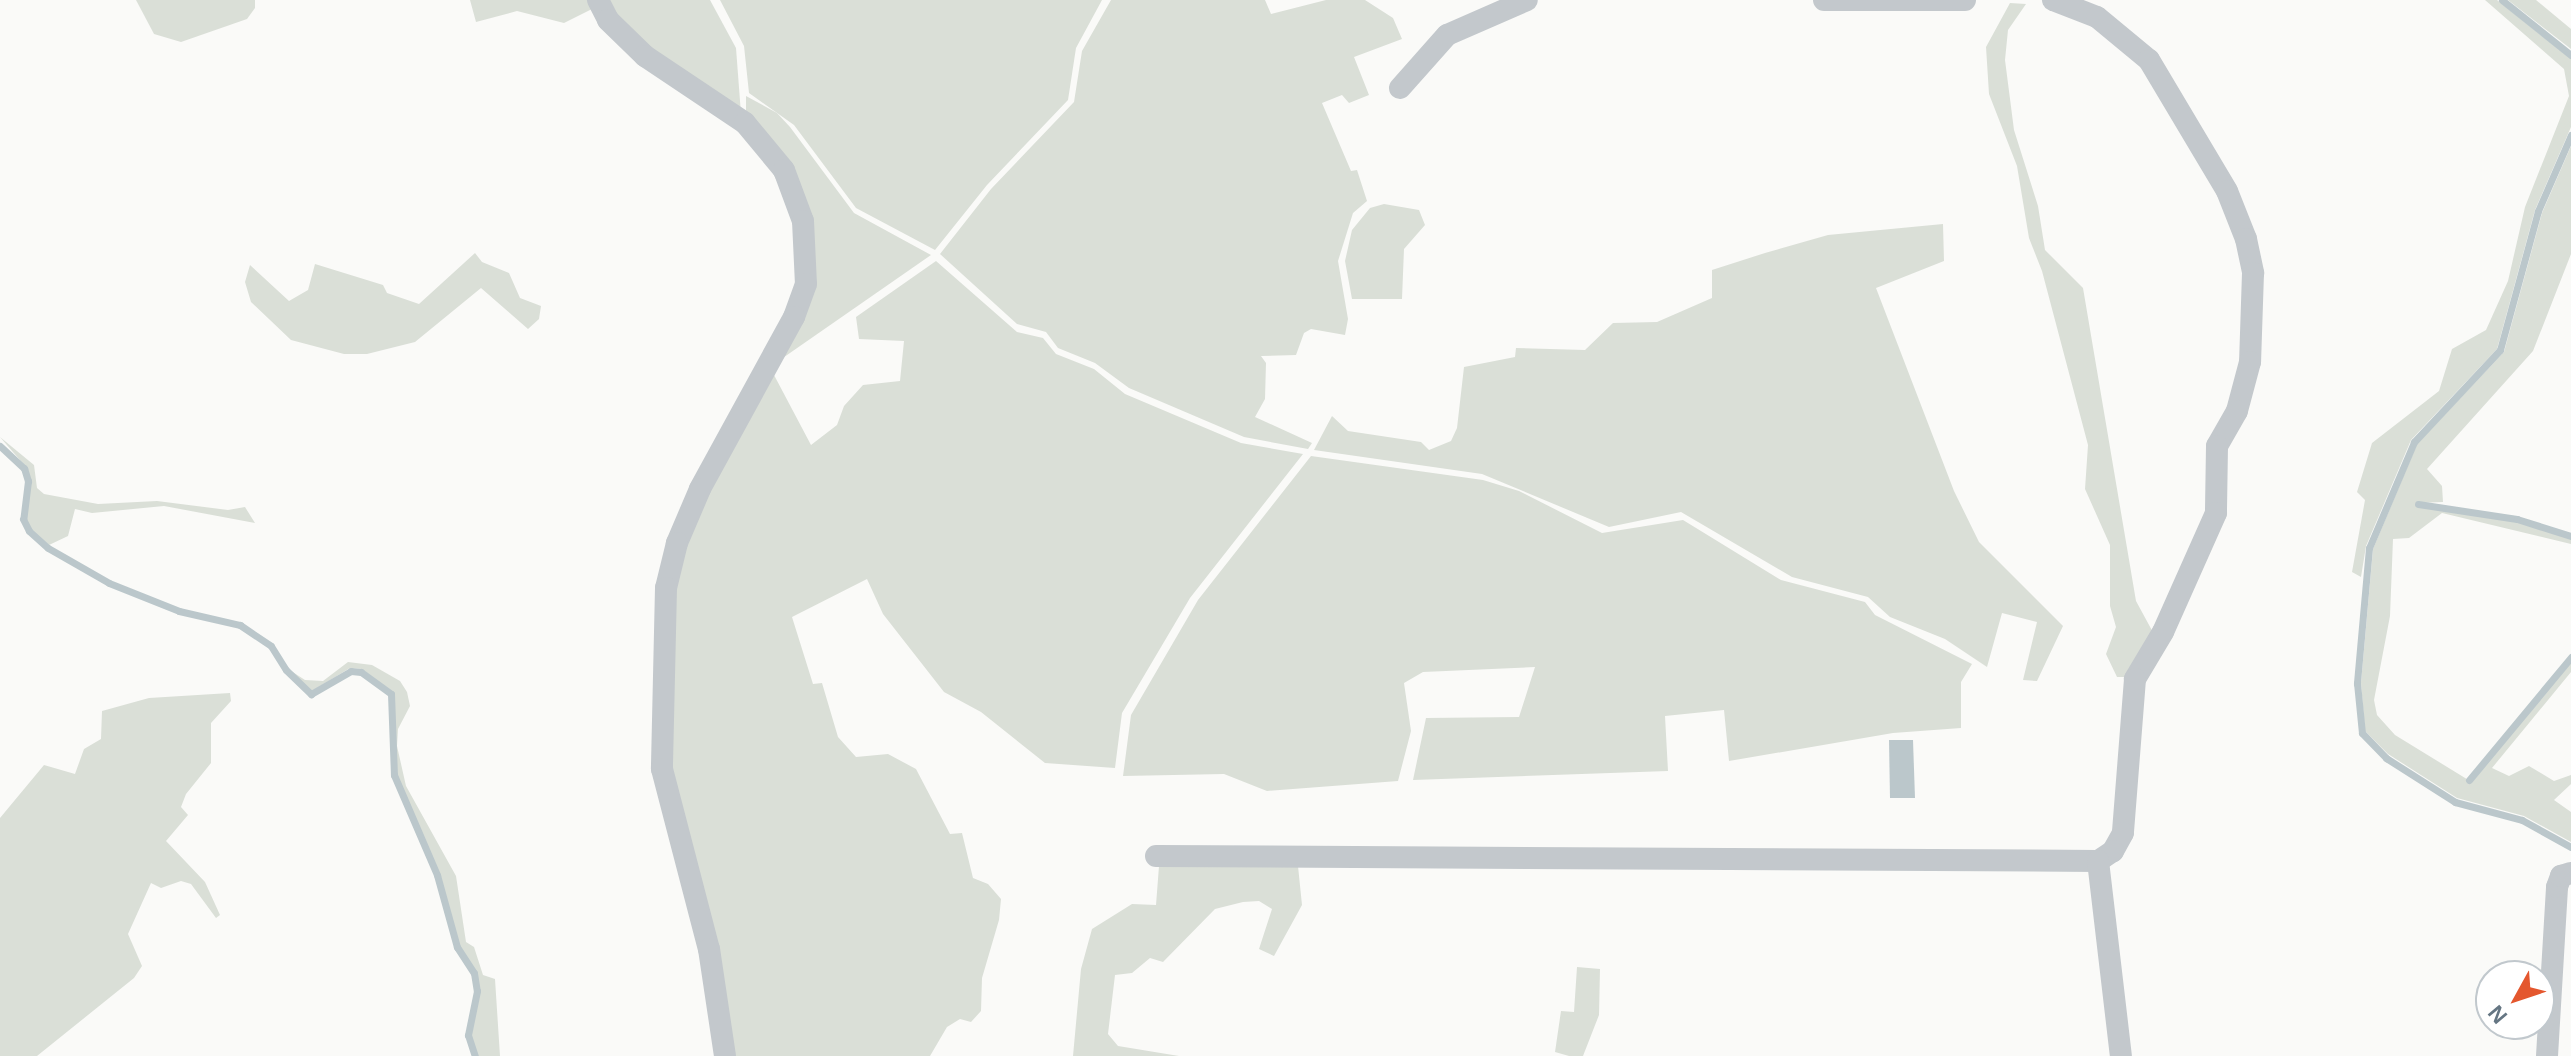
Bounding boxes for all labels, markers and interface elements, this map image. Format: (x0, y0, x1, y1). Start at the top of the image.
north arrow (2475, 960, 2555, 1040)
text: N (2483, 1000, 2512, 1029)

